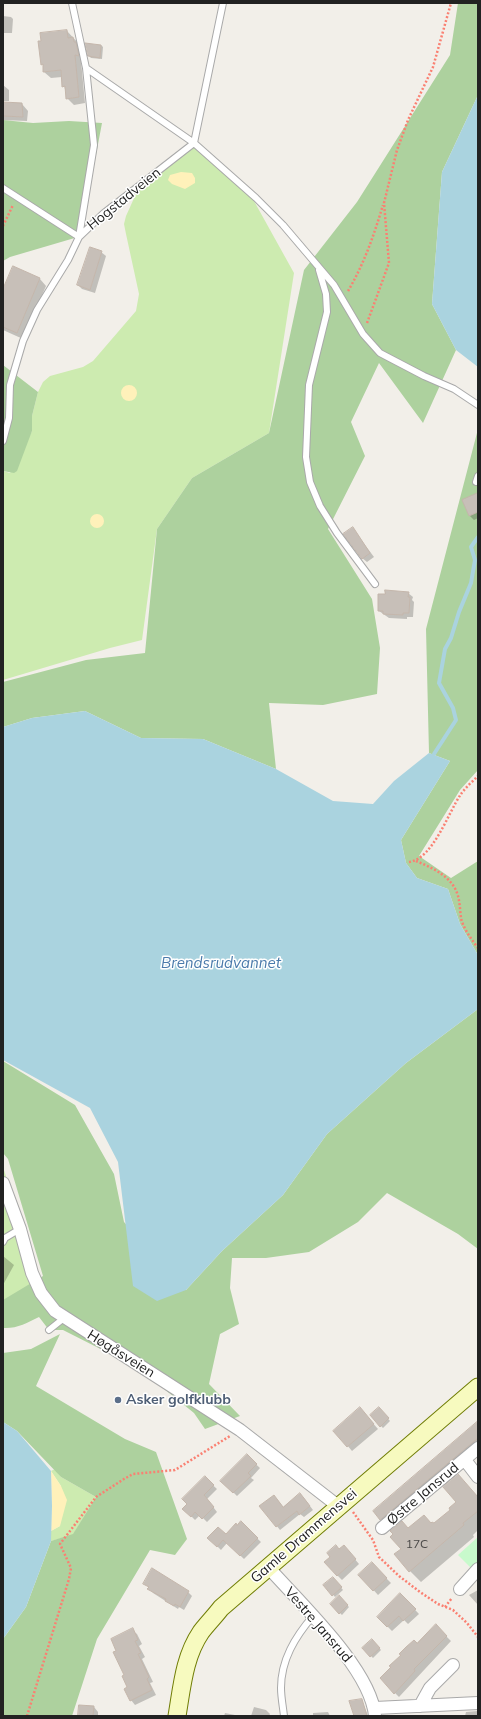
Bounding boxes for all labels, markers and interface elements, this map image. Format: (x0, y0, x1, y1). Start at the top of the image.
street label: Hogstadveien (84, 164, 164, 234)
water label: Brendsrudvannet (161, 954, 281, 972)
street label: Høgåsveien (84, 1327, 158, 1381)
place label: Asker golfklubb (126, 1392, 231, 1408)
marker: Asker golfklubb (113, 1395, 123, 1405)
street label: Østre Jansrud (384, 1459, 462, 1529)
street label: Gamle Drammensvei (248, 1485, 360, 1587)
house number: 17C (406, 1537, 428, 1551)
street label: Vestre Jansrud (281, 1584, 355, 1666)

